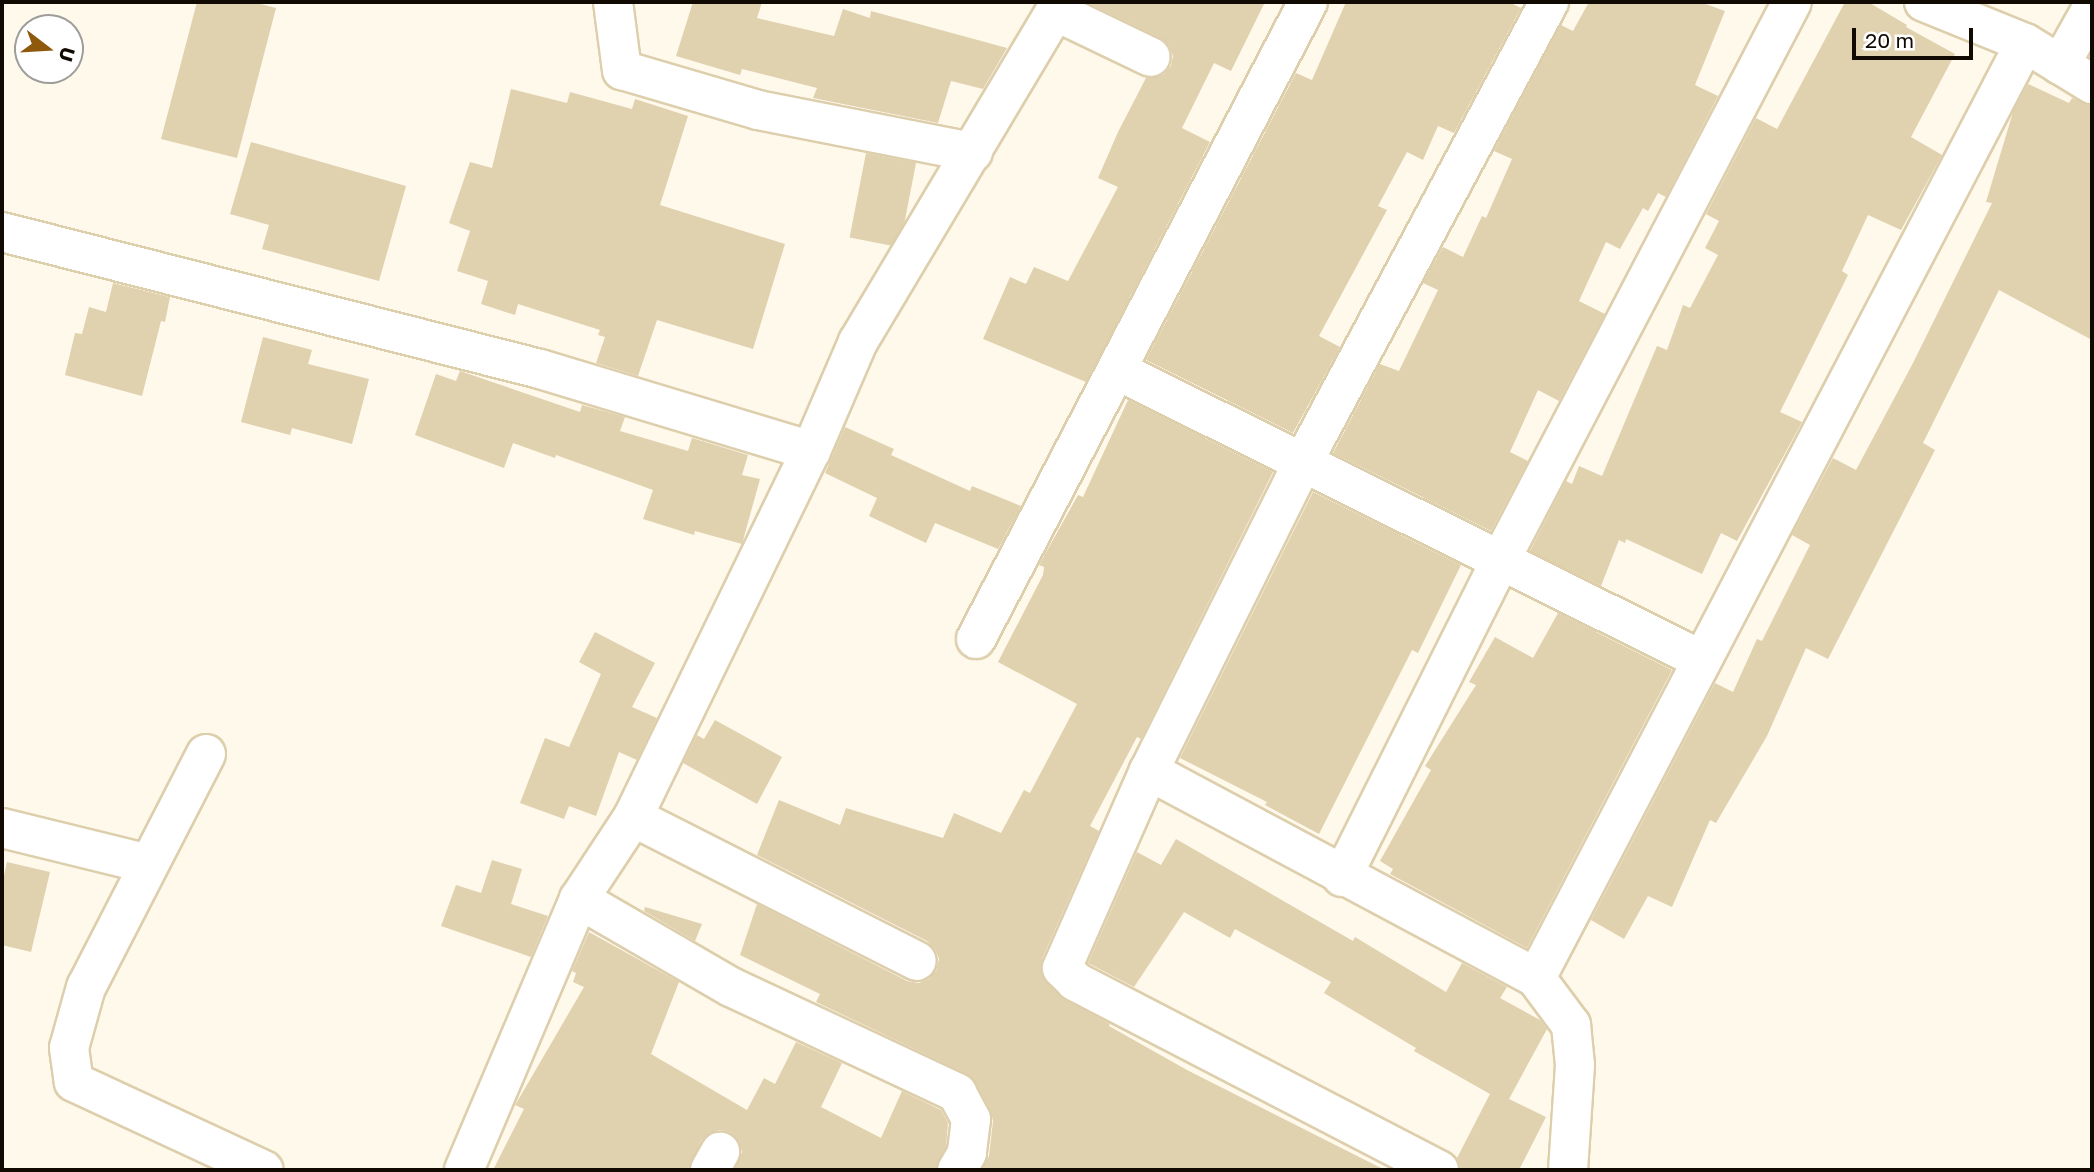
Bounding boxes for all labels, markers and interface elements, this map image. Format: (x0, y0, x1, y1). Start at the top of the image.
north arrow (14, 14, 84, 84)
scale bar (1856, 14, 1977, 58)
text: 20 m (1865, 27, 1914, 53)
text: U (55, 45, 81, 65)

